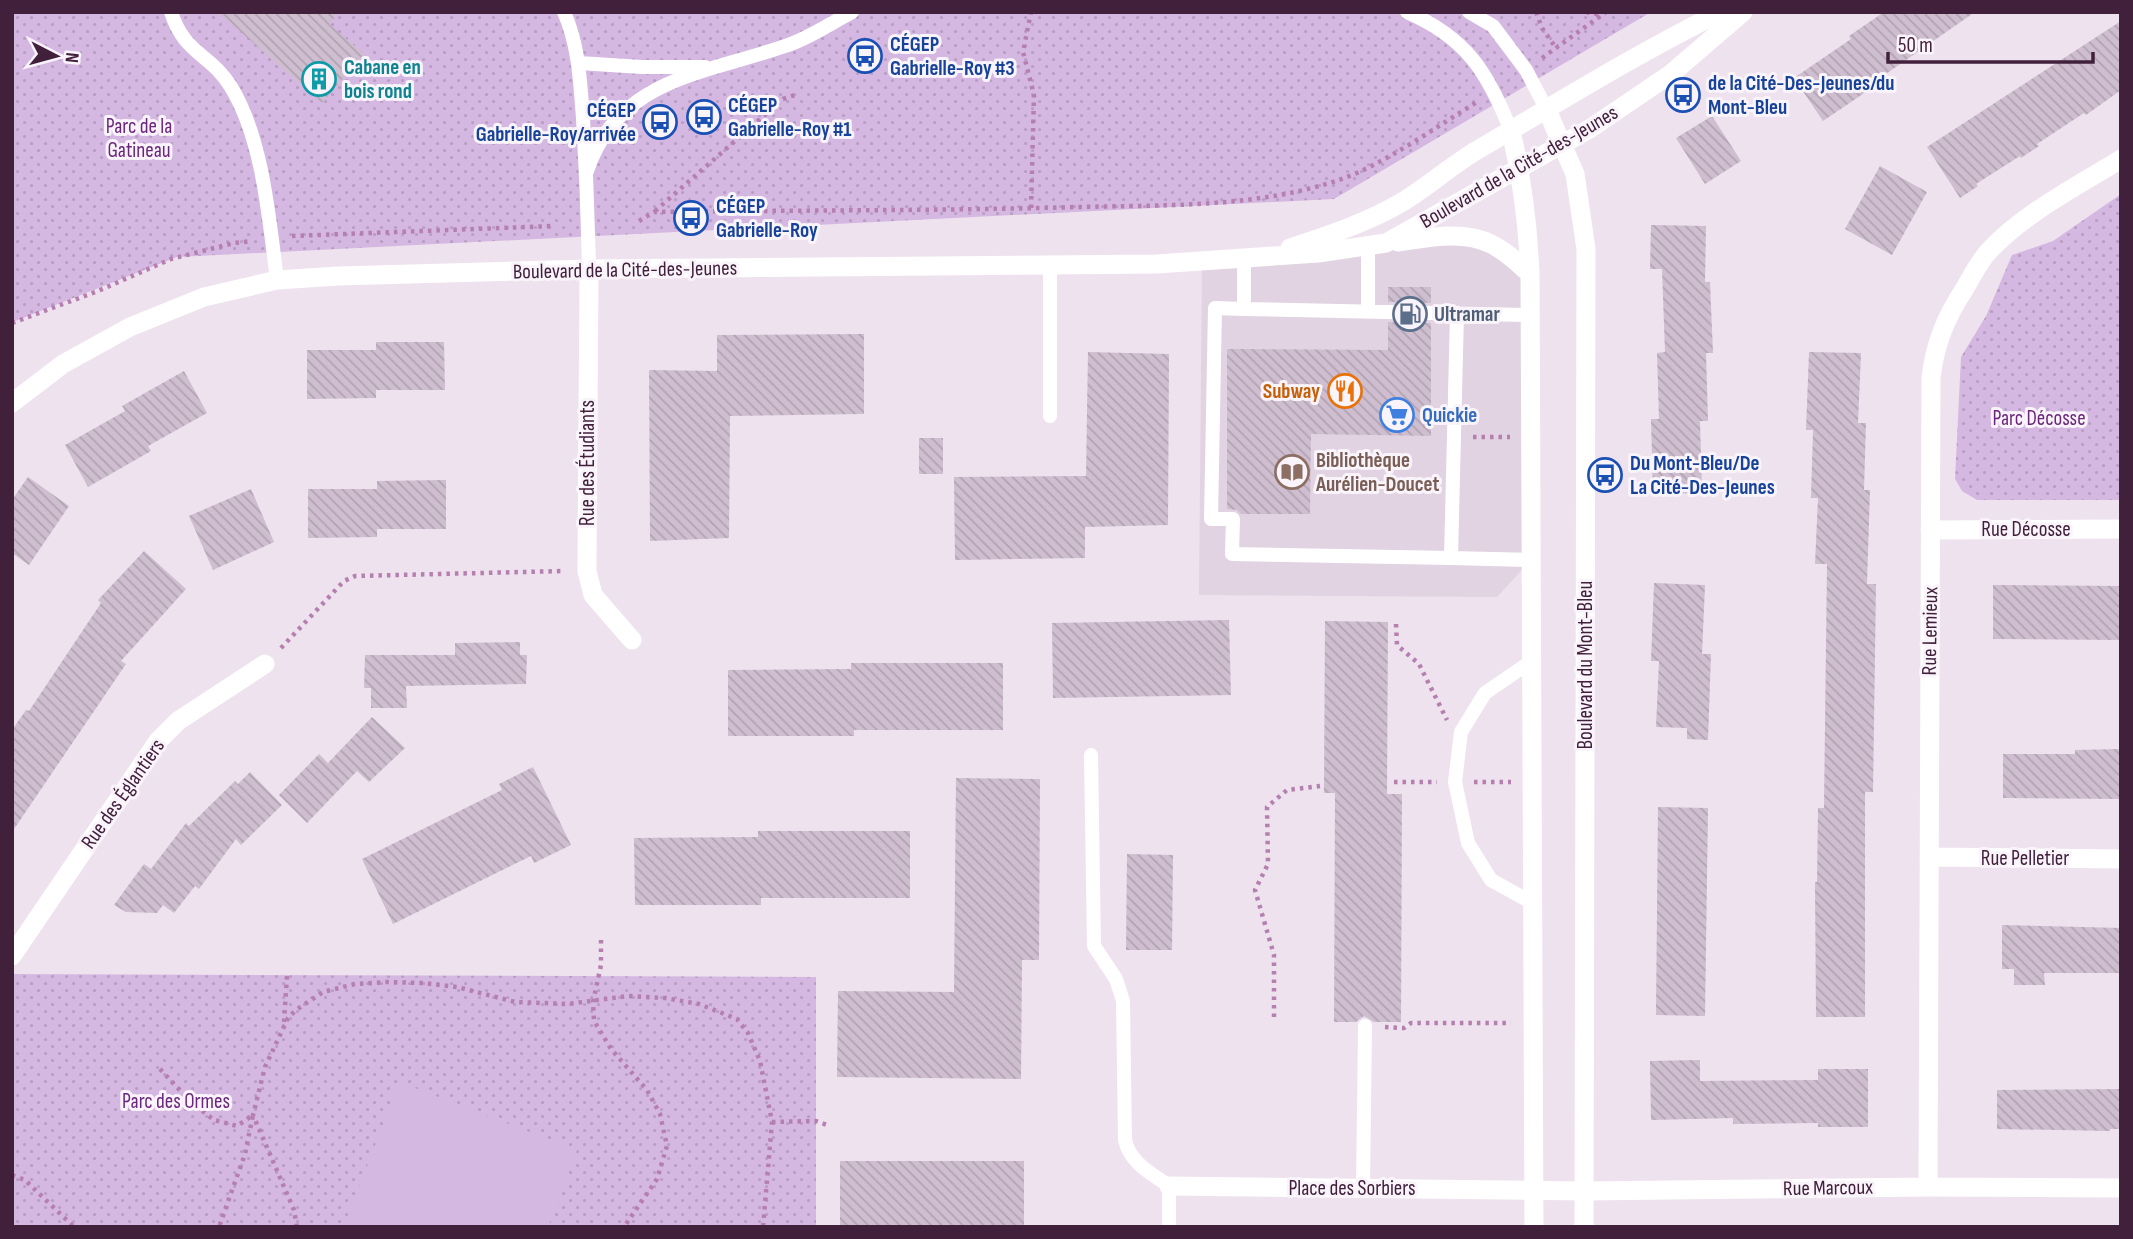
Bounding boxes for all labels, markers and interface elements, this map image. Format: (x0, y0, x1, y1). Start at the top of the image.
north arrow (21, 21, 91, 91)
scale bar (1888, 21, 2093, 65)
place label: CÉGEP Gabrielle-Roy #3 (890, 32, 1015, 81)
text: 50 m (1898, 33, 1933, 58)
bus stop icon: CÉGEP Gabrielle-Roy #3 (846, 37, 884, 75)
text: N (59, 51, 83, 64)
place label: Cabane en bois rond (344, 55, 421, 104)
building icon: Cabane en bois rond (300, 60, 338, 98)
place label: de la Cité-Des-Jeunes/du Mont-Bleu (1708, 71, 1894, 120)
bus stop icon: de la Cité-Des-Jeunes/du Mont-Bleu (1664, 76, 1702, 114)
place label: CÉGEP Gabrielle-Roy #1 (728, 93, 851, 142)
place label: CÉGEP Gabrielle-Roy/arrivée (476, 98, 636, 147)
bus stop icon: CÉGEP Gabrielle-Roy #1 (685, 98, 723, 136)
street label: Boulevard de la Cité-des-Jeunes (1416, 100, 1622, 234)
bus stop icon: CÉGEP Gabrielle-Roy/arrivée (641, 103, 679, 141)
park label: Parc de la Gatineau (106, 114, 172, 163)
place label: CÉGEP Gabrielle-Roy (716, 194, 818, 243)
bus stop icon: CÉGEP Gabrielle-Roy (672, 199, 710, 237)
street label: Boulevard de la Cité-des-Jeunes (513, 256, 737, 284)
fuel station icon: Ultramar (1391, 295, 1429, 333)
place label: Ultramar (1434, 302, 1500, 327)
restaurant icon: Subway (1326, 372, 1364, 410)
place label: Subway (1263, 379, 1320, 404)
supermarket icon: Quickie (1378, 396, 1416, 434)
street label: Rue des Étudiants (575, 400, 600, 526)
place label: Quickie (1422, 403, 1477, 428)
park label: Parc Décosse (1992, 406, 2086, 431)
place label: Bibliothèque Aurélien-Doucet (1315, 448, 1439, 497)
place label: Du Mont-Bleu/De La Cité-Des-Jeunes (1630, 451, 1775, 500)
library icon: Bibliothèque Aurélien-Doucet (1273, 453, 1311, 491)
bus stop icon: Du Mont-Bleu/De La Cité-Des-Jeunes (1586, 456, 1624, 494)
street label: Rue Décosse (1981, 517, 2071, 542)
street label: Boulevard du Mont-Bleu (1573, 581, 1598, 749)
street label: Rue Lemieux (1917, 586, 1943, 676)
street label: Rue des Églantiers (76, 734, 170, 854)
street label: Rue Pelletier (1981, 846, 2069, 871)
park label: Parc des Ormes (122, 1089, 230, 1114)
street label: Rue Marcoux (1783, 1175, 1873, 1201)
street label: Place des Sorbiers (1288, 1176, 1416, 1201)

